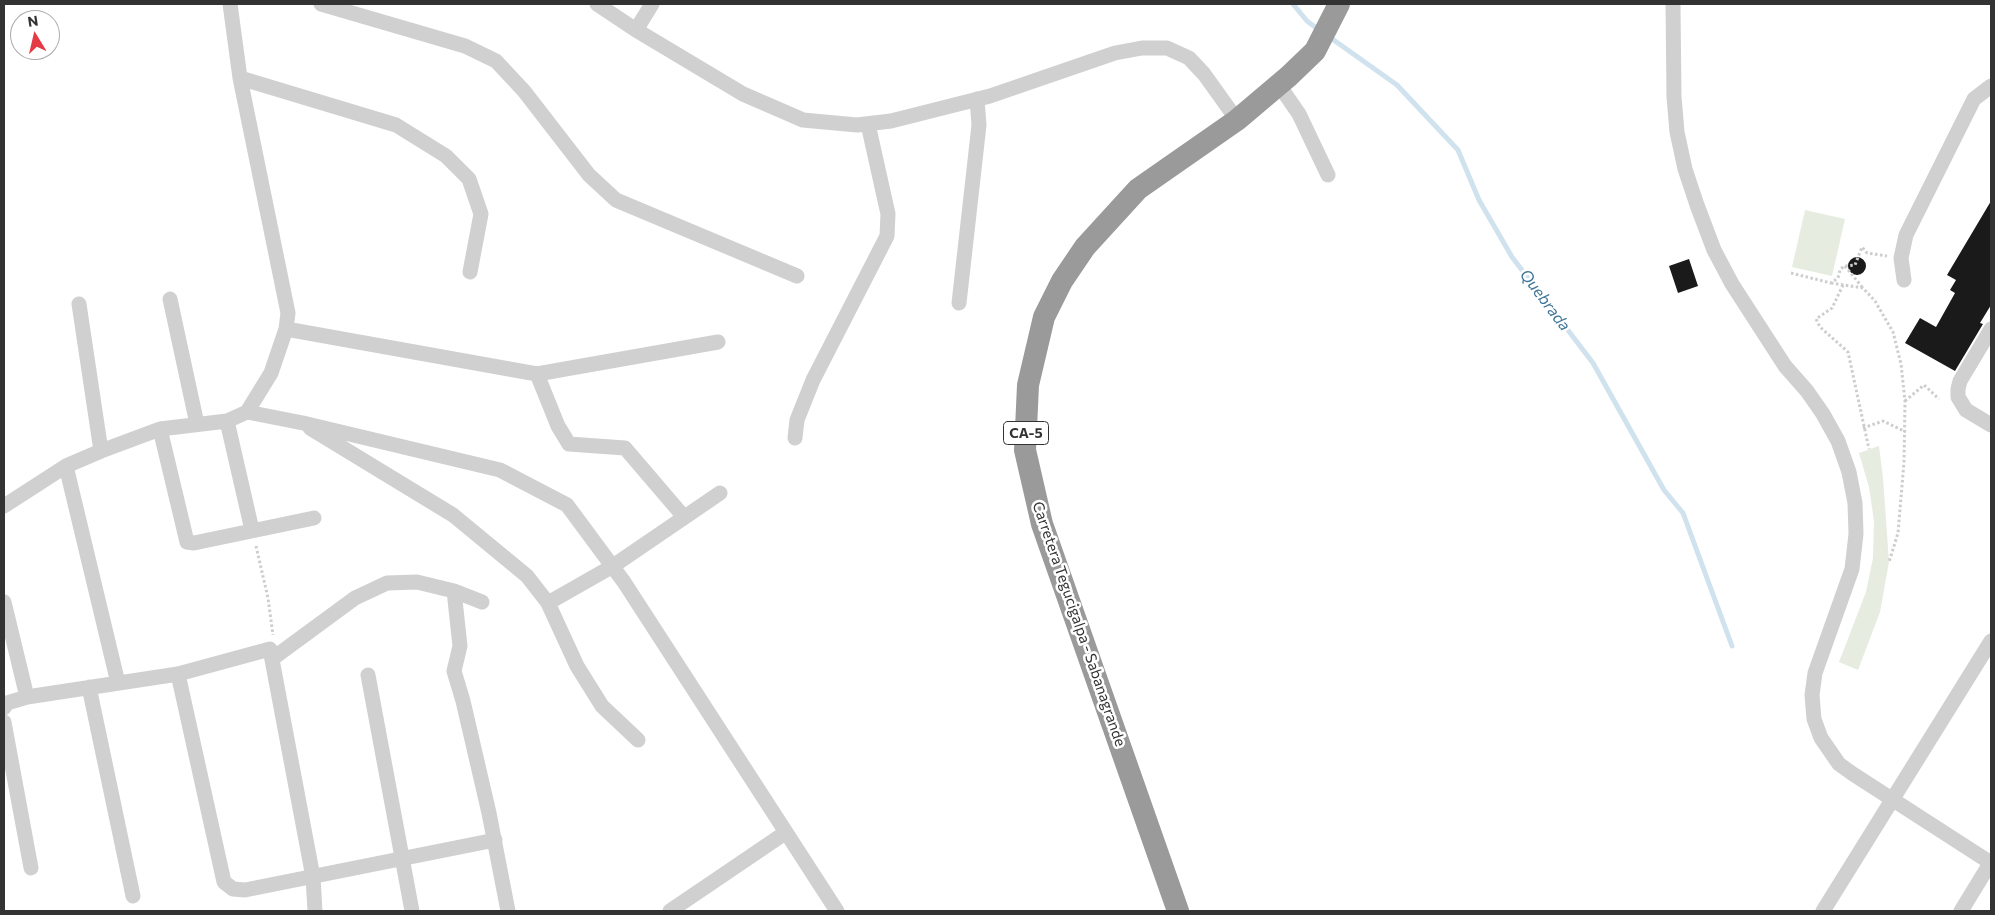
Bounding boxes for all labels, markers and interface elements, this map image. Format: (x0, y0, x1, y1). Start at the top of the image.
north arrow (10, 10, 60, 60)
text: N (26, 11, 39, 30)
water label: Quebrada (1516, 265, 1574, 335)
road number: CA-5 (1004, 422, 1048, 444)
street label: Carretera Tegucigalpa - Sabanagrande (1029, 499, 1129, 749)

